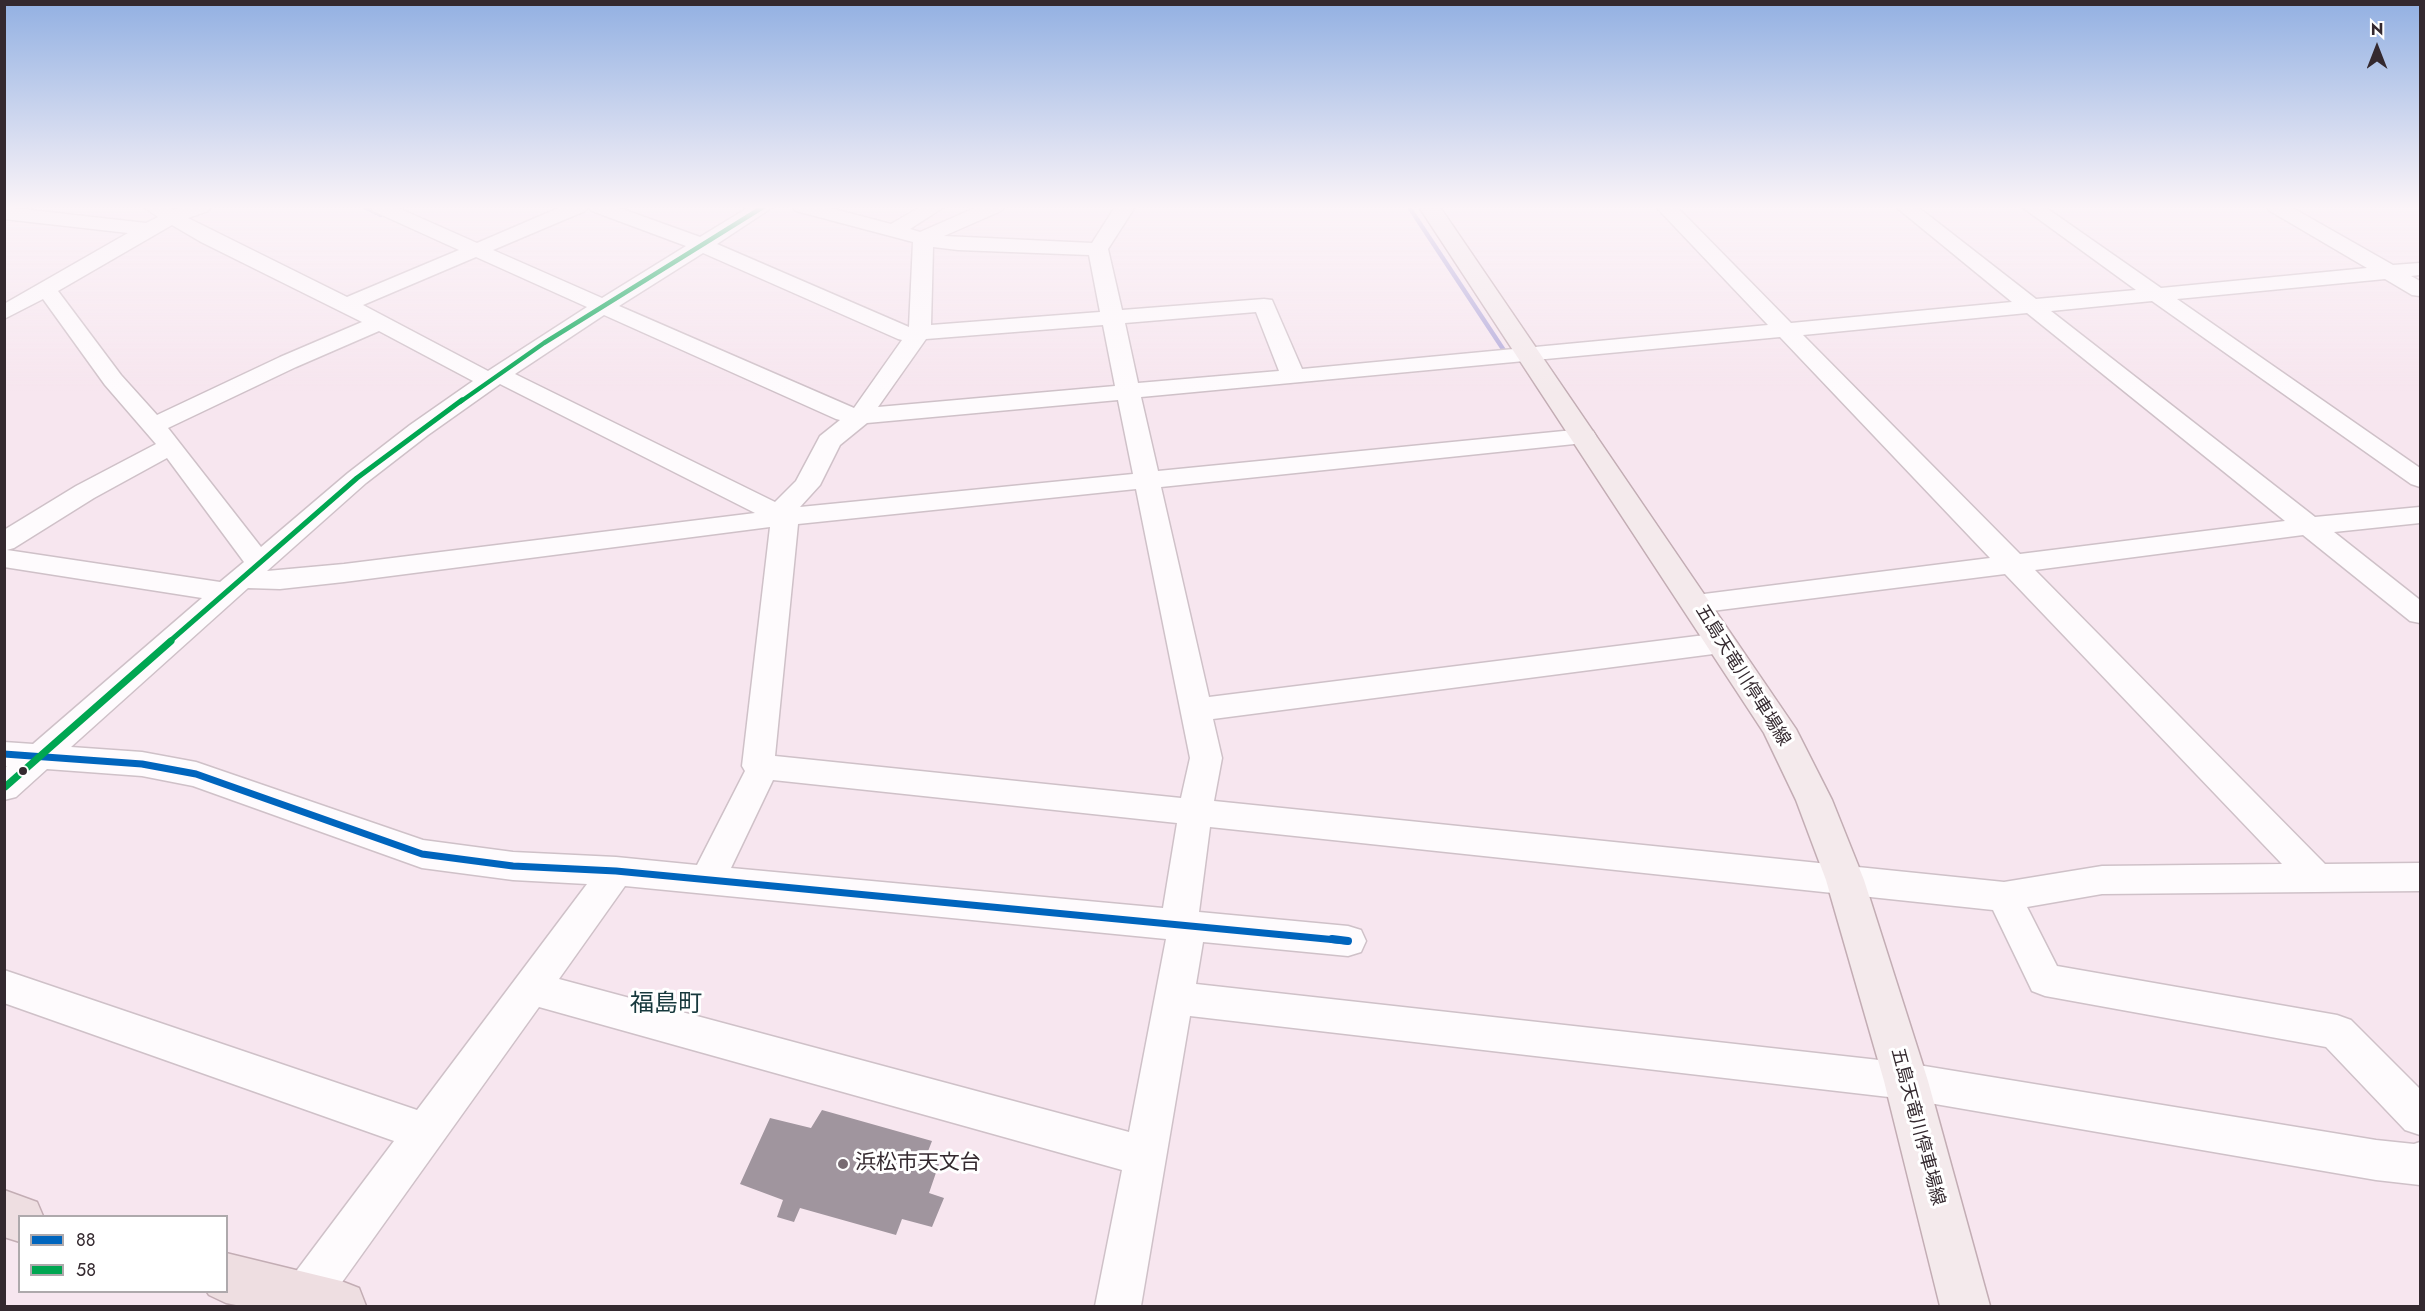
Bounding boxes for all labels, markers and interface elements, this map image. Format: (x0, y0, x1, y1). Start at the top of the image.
north arrow (2347, 18, 2407, 78)
text: N (2371, 18, 2383, 41)
street label: 五島天竜川停車場線 (1690, 602, 1794, 750)
unlabelled marker (17, 765, 29, 777)
district label: 福島町 (630, 991, 702, 1019)
street label: 五島天竜川停車場線 (1886, 1046, 1948, 1208)
place label: 浜松市天文台 (855, 1151, 981, 1177)
marker: 浜松市天文台 (836, 1157, 850, 1171)
legend (18, 1215, 228, 1293)
text: 88 (76, 1227, 96, 1253)
text: 58 (76, 1257, 96, 1283)

